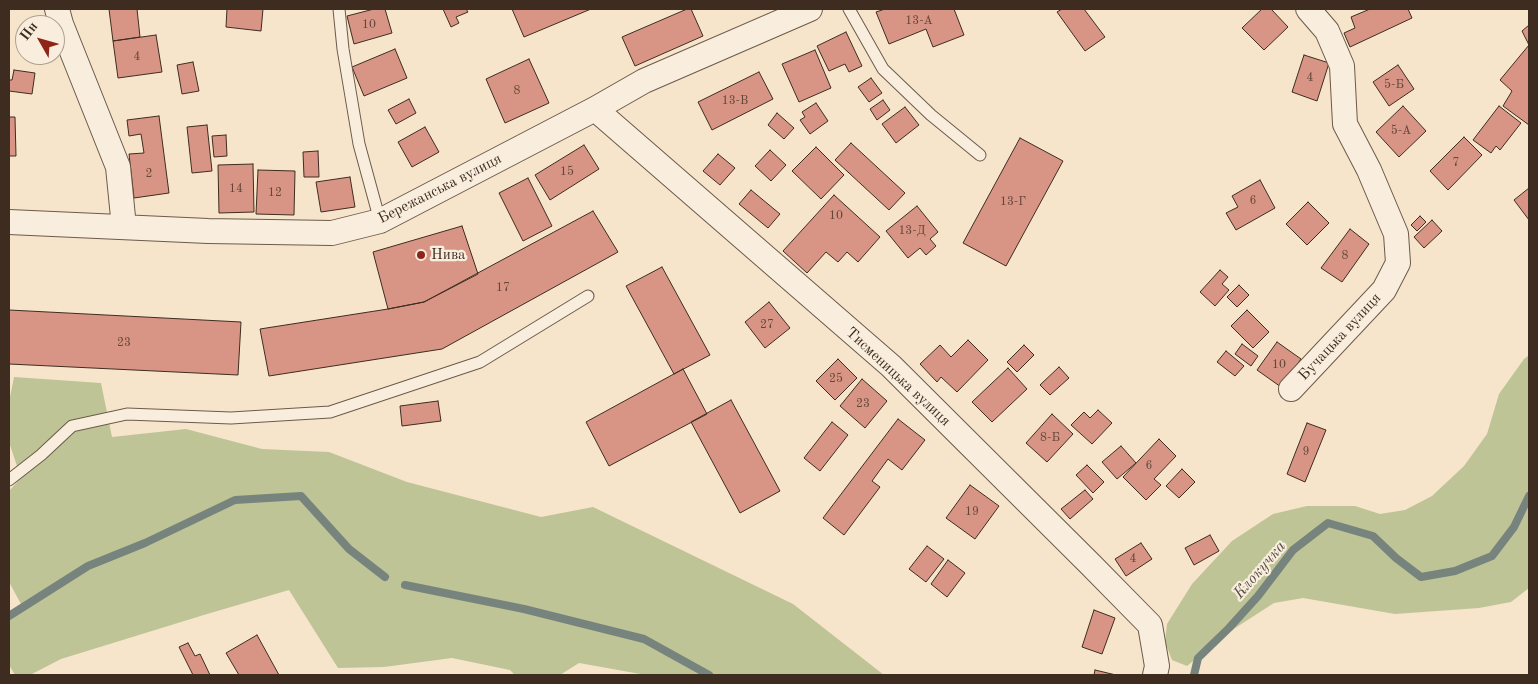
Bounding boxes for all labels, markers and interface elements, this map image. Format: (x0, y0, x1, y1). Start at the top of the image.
house number: 13-А (905, 14, 933, 28)
north arrow (15, 15, 65, 65)
house number: 10 (362, 18, 376, 32)
text: Пн (18, 19, 40, 43)
house number: 4 (134, 50, 140, 64)
house number: 4 (1307, 71, 1313, 85)
house number: 5-Б (1384, 78, 1404, 92)
house number: 8 (514, 84, 520, 98)
house number: 13-В (722, 94, 748, 108)
house number: 5-А (1391, 124, 1411, 138)
street label: Бережанська вулиця (375, 150, 505, 228)
house number: 7 (1453, 156, 1459, 170)
house number: 15 (560, 165, 574, 179)
house number: 2 (146, 167, 152, 181)
house number: 14 (229, 182, 243, 196)
house number: 12 (268, 186, 282, 200)
house number: 6 (1250, 194, 1256, 208)
house number: 13-Г (1000, 195, 1026, 209)
house number: 10 (829, 209, 843, 223)
house number: 13-Д (898, 224, 926, 238)
place label: Нива (431, 246, 465, 264)
marker: Нива (415, 249, 427, 261)
house number: 8 (1342, 249, 1348, 263)
house number: 17 (496, 281, 510, 295)
street label: Бучацька вулиця (1295, 290, 1385, 384)
house number: 27 (760, 318, 774, 332)
street label: Тисменицька вулиця (842, 324, 954, 430)
house number: 23 (117, 336, 131, 350)
house number: 10 (1272, 358, 1286, 372)
house number: 25 (829, 372, 843, 386)
house number: 23 (856, 397, 870, 411)
house number: 8-Б (1040, 431, 1060, 445)
house number: 9 (1303, 445, 1309, 459)
house number: 6 (1146, 459, 1152, 473)
house number: 19 (965, 505, 979, 519)
water label: Клокучка (1230, 537, 1290, 603)
house number: 4 (1130, 552, 1136, 566)

